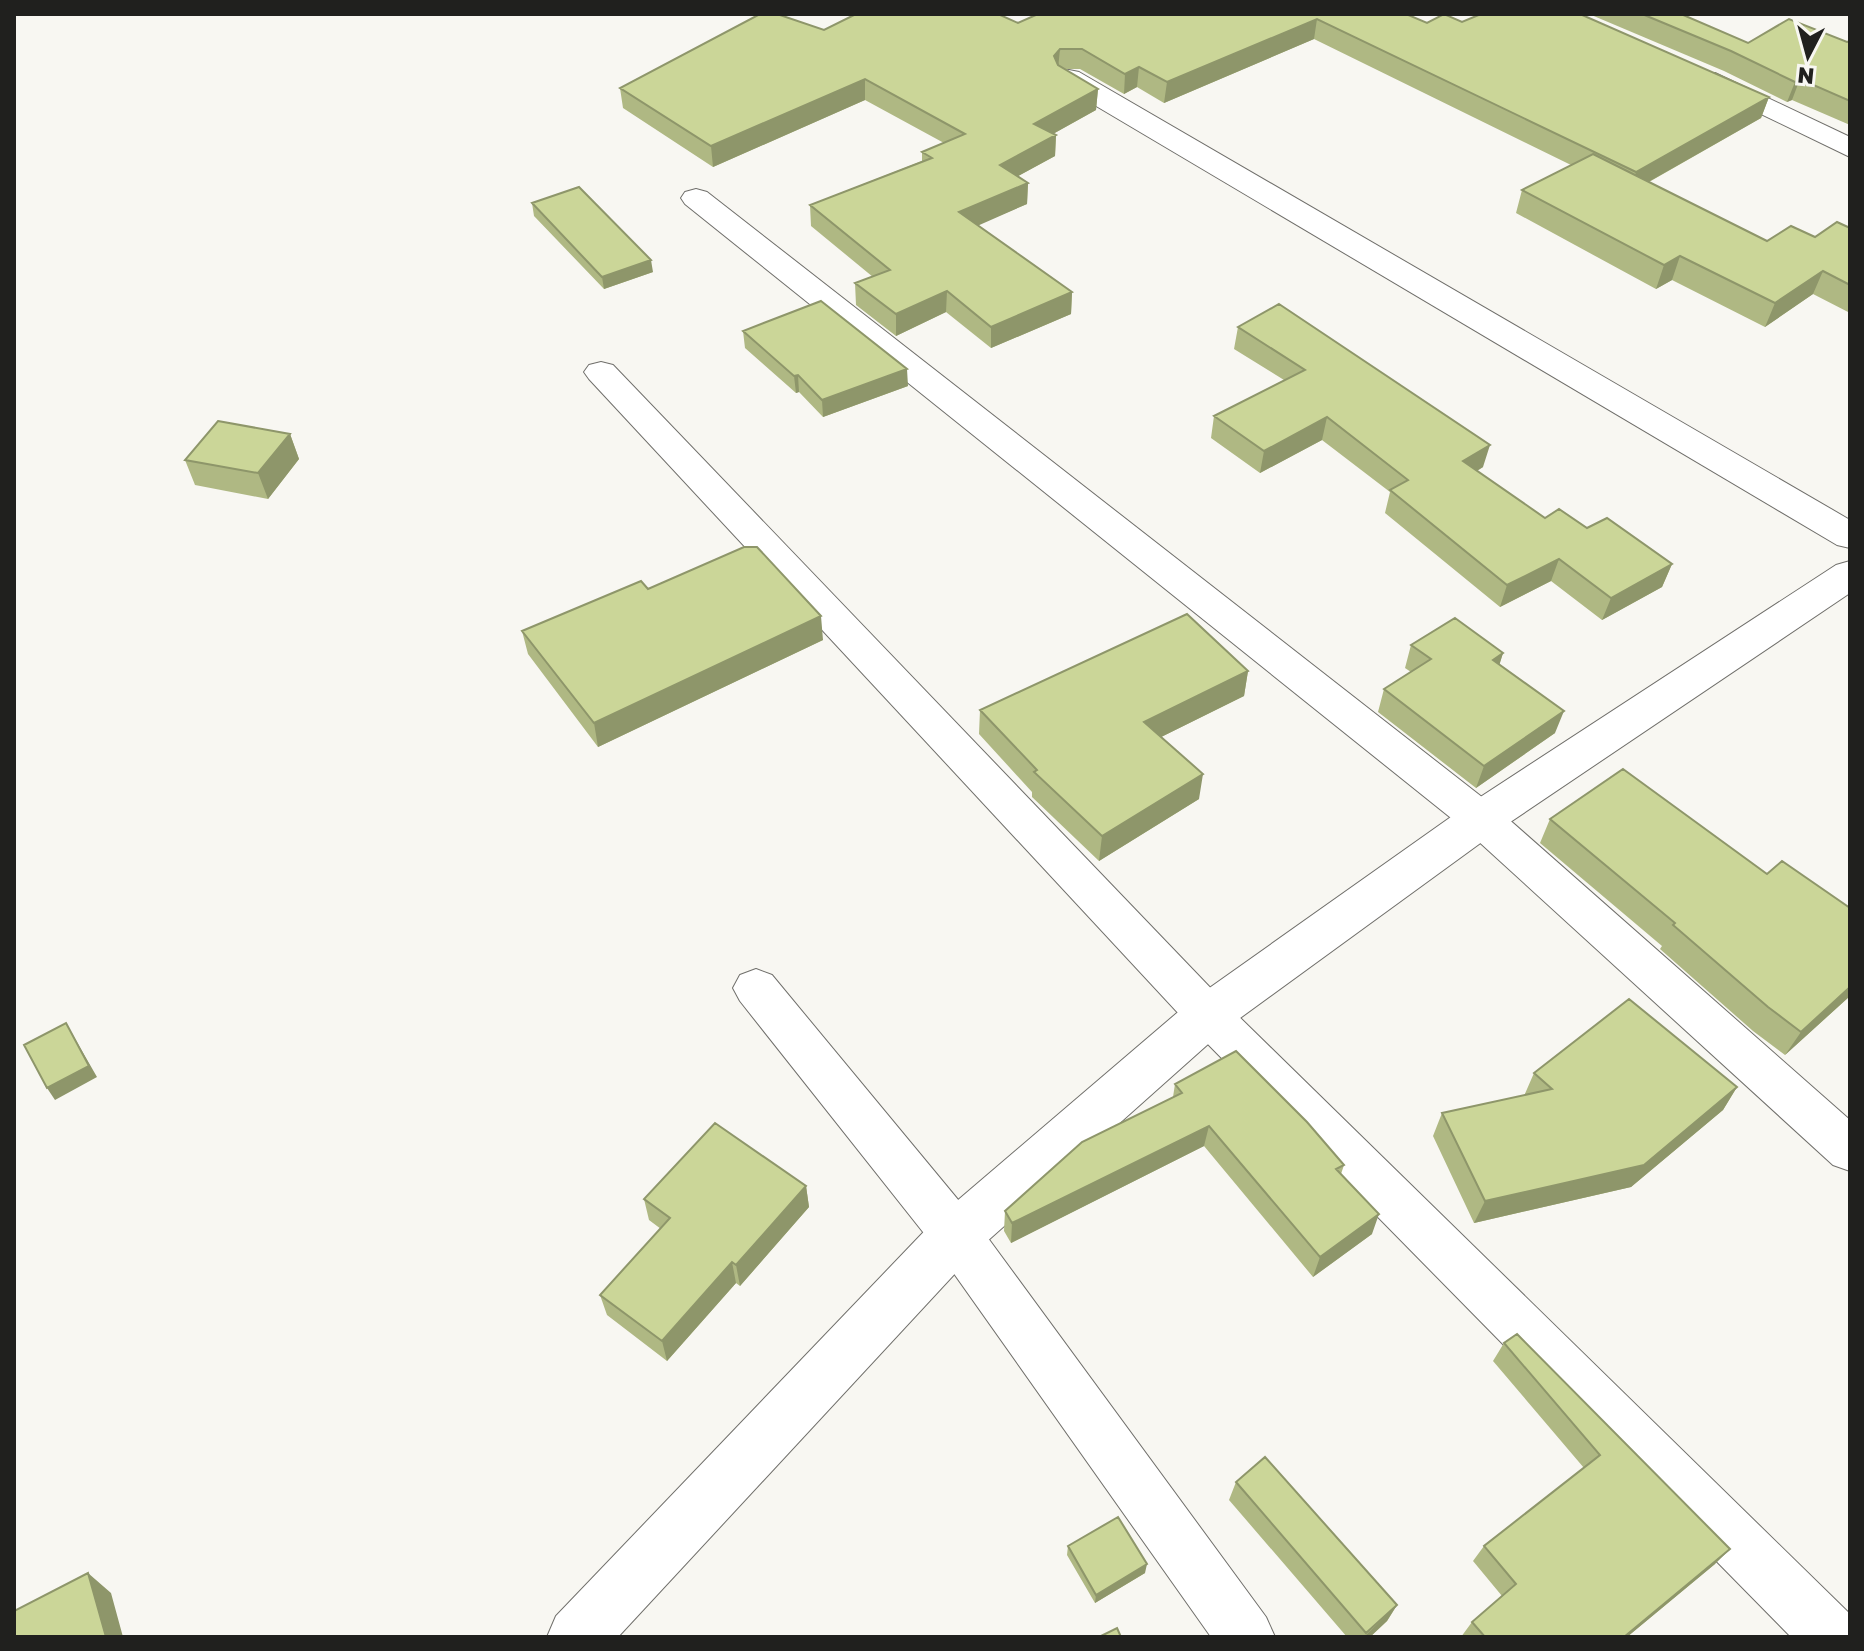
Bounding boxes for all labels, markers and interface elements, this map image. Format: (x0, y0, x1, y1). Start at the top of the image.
north arrow (1768, 16, 1848, 96)
text: N (1796, 62, 1816, 91)

